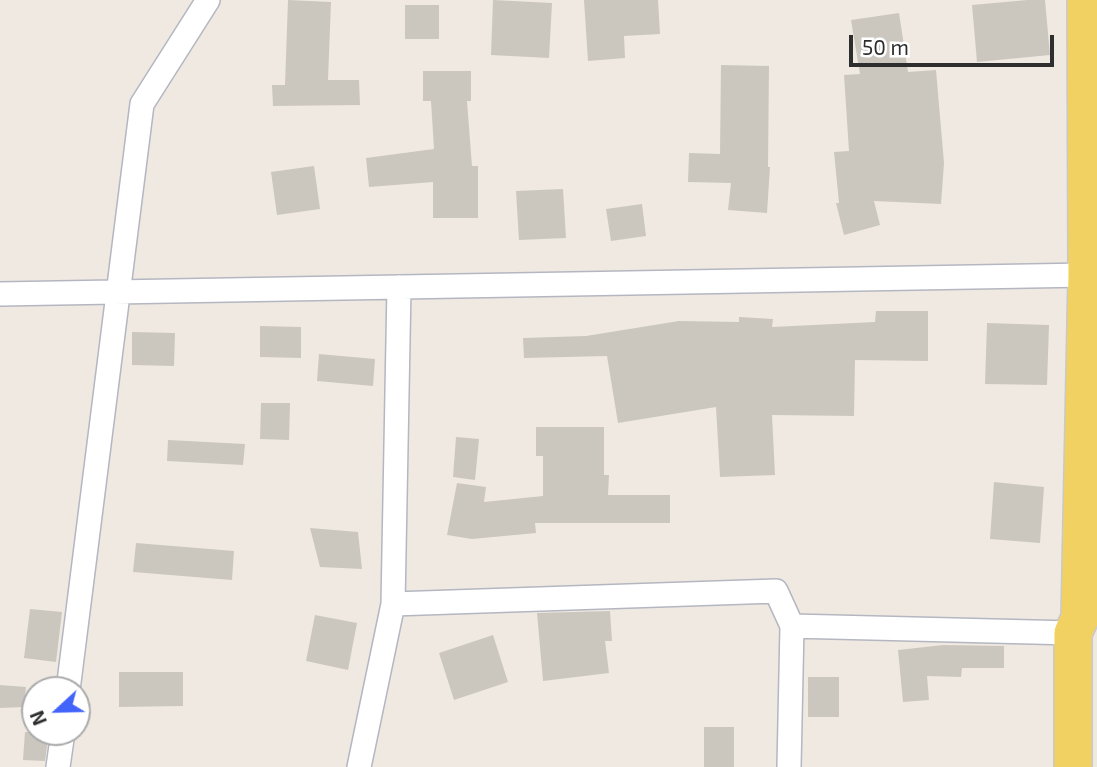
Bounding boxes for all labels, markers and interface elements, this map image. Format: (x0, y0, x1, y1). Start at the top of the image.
scale bar (852, 21, 1057, 65)
text: 50 m (862, 34, 909, 59)
north arrow (21, 676, 91, 746)
text: N (25, 708, 51, 729)

